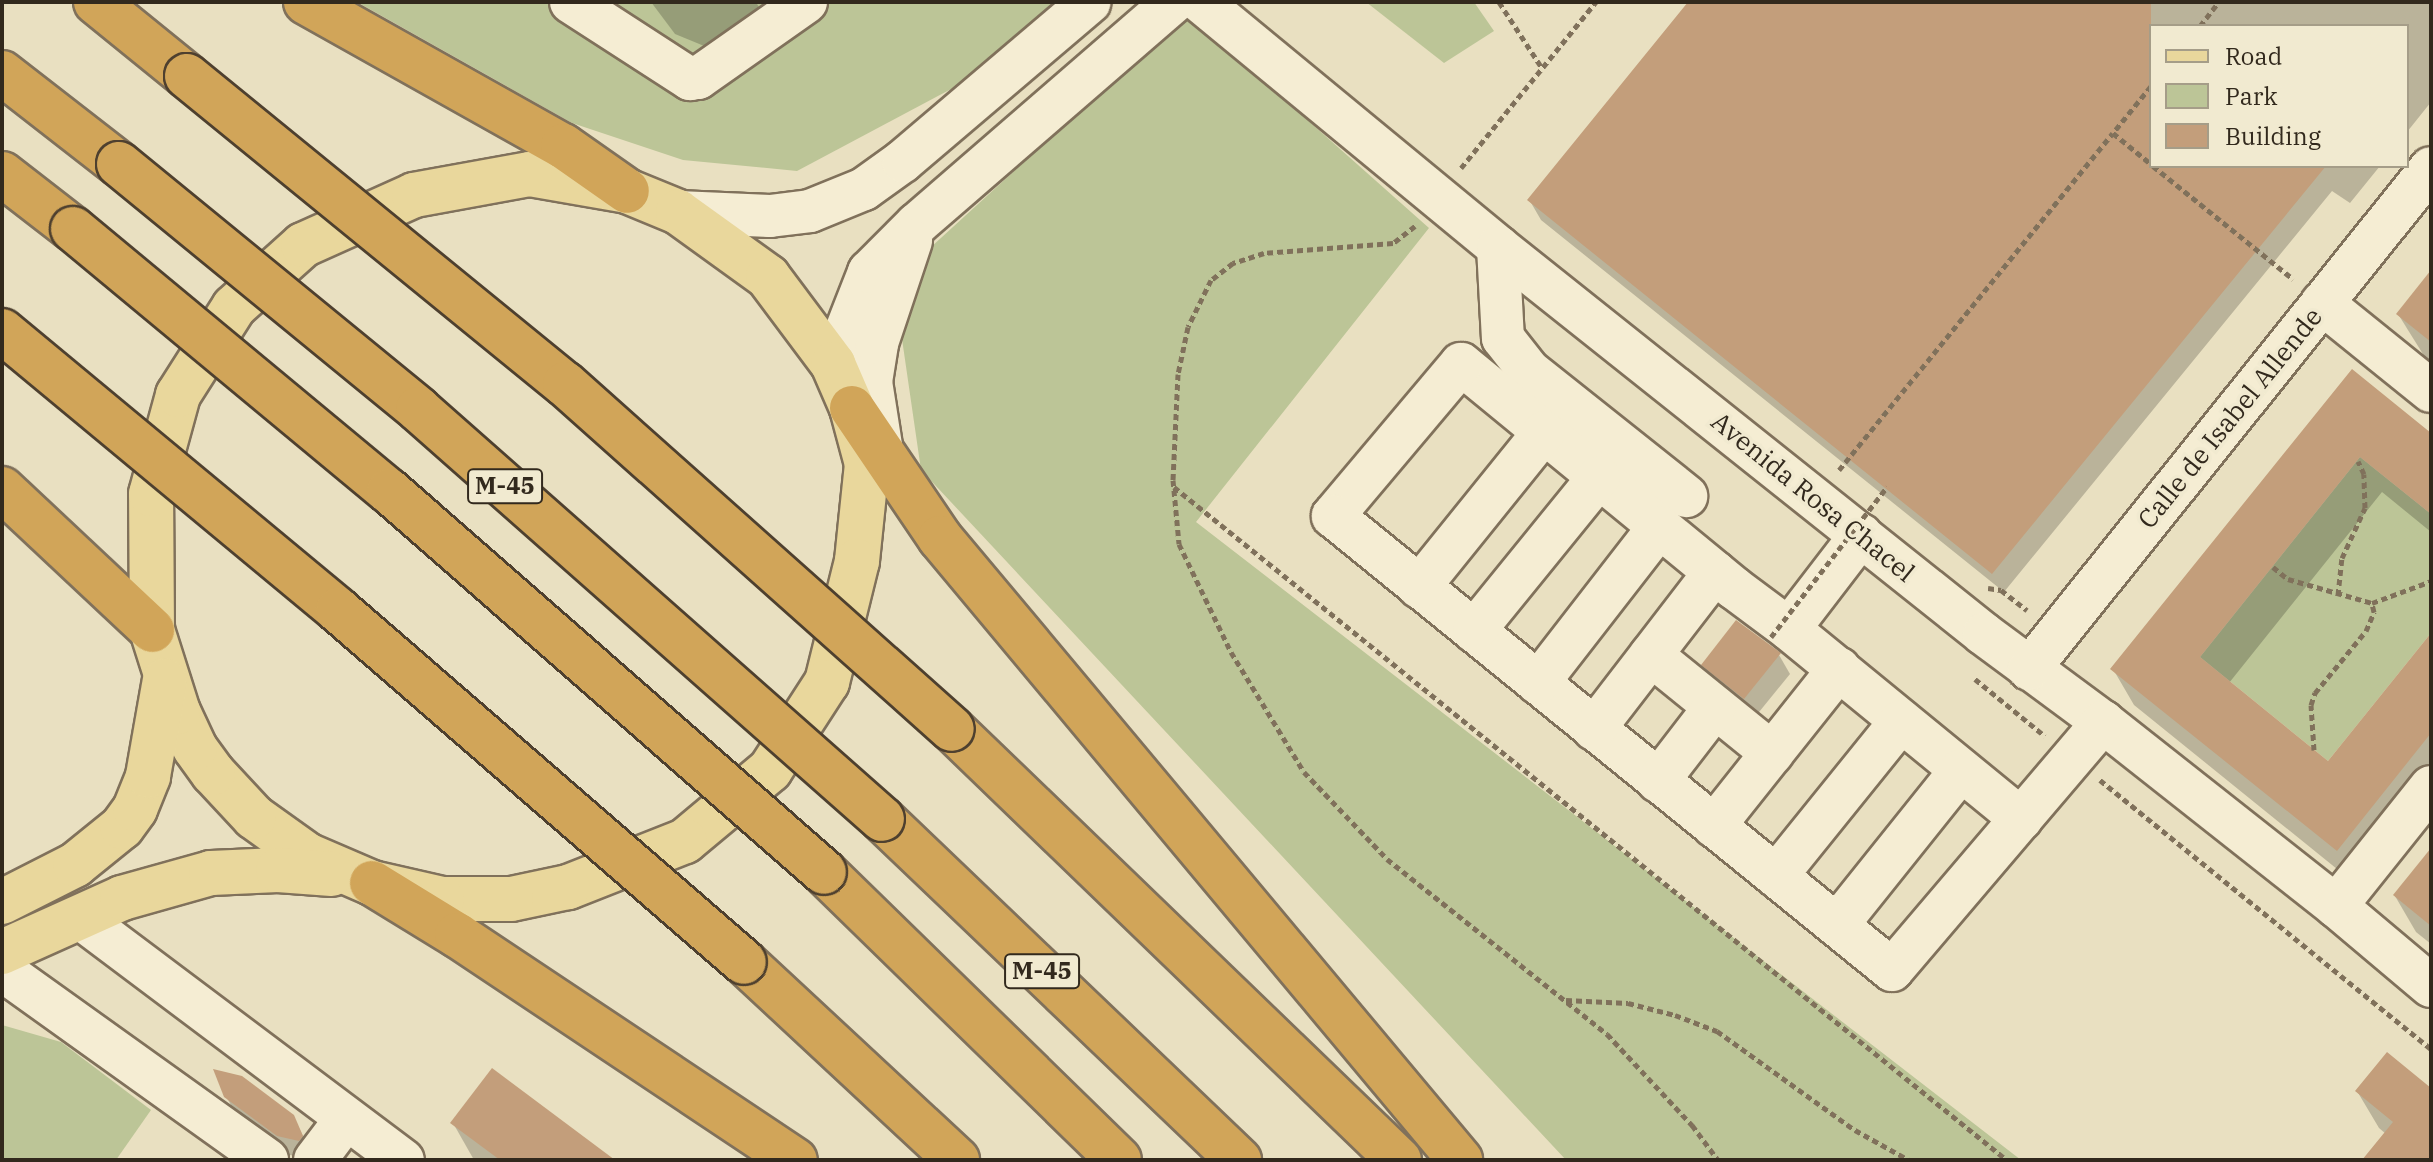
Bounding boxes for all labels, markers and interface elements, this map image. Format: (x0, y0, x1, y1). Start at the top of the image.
legend (2149, 24, 2409, 168)
text: Road (2225, 40, 2282, 72)
text: Park (2225, 80, 2277, 112)
text: Building (2225, 120, 2321, 152)
street label: Calle de Isabel Allende (2131, 301, 2329, 535)
street label: Avenida Rosa Chacel (1705, 405, 1921, 589)
road number: M-45 (467, 466, 543, 506)
road number: M-45 (1004, 951, 1080, 991)

